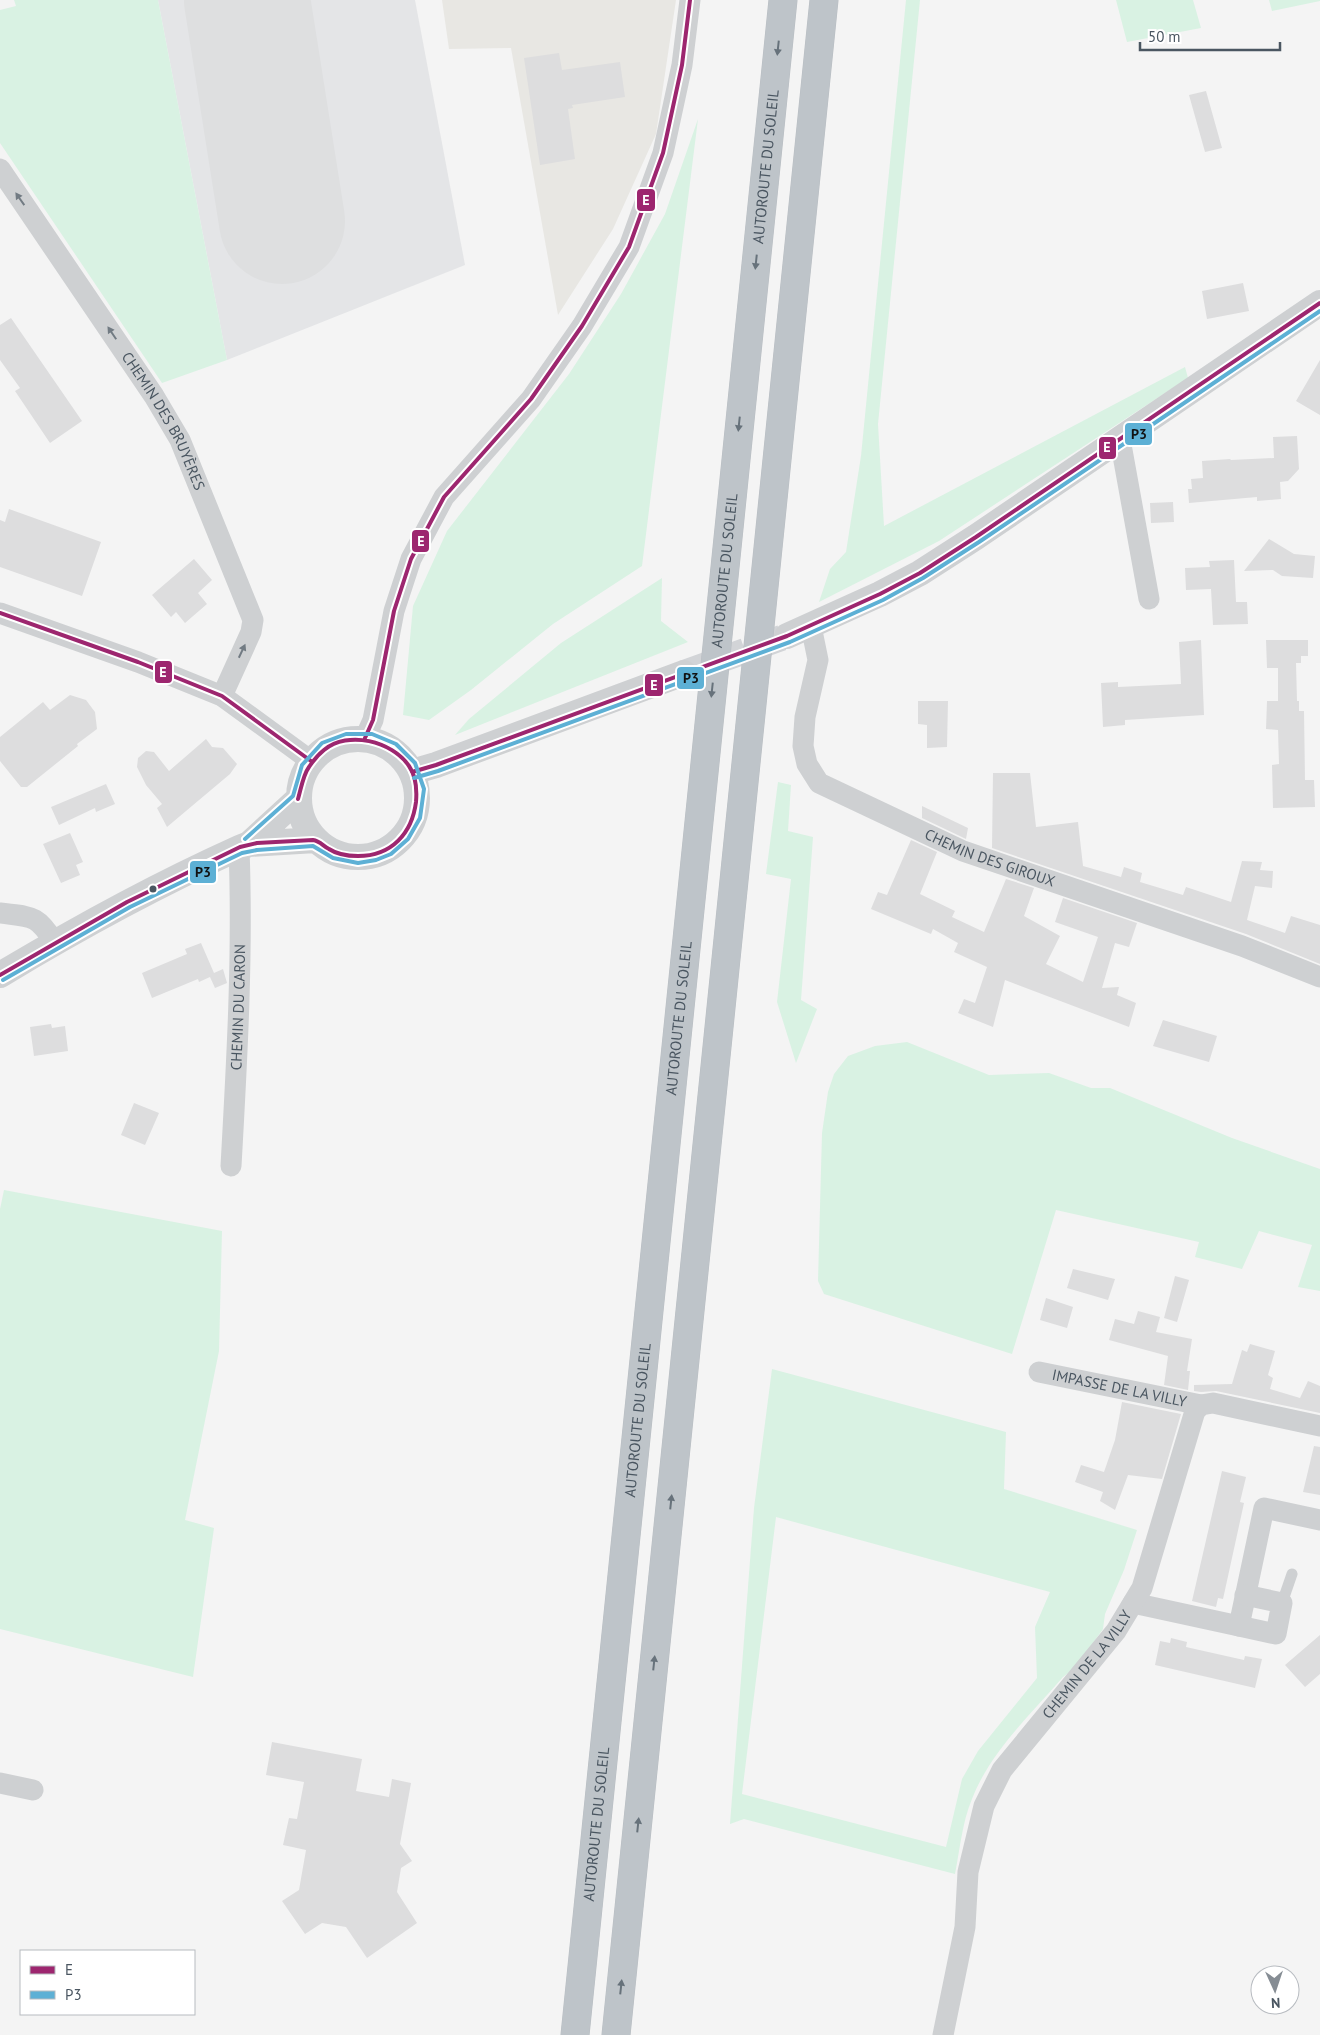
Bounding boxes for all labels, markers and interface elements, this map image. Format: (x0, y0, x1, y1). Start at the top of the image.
scale bar (1140, 20, 1280, 52)
text: 50 m (1148, 27, 1181, 46)
one-way arrow (774, 41, 782, 57)
street label: AUTOROUTE DU SOLEIL (748, 88, 783, 245)
line badge: E (636, 188, 656, 212)
text: E (642, 191, 650, 209)
one-way arrow (15, 192, 25, 205)
one-way arrow (752, 255, 760, 271)
one-way arrow (107, 326, 117, 340)
street label: CHEMIN DES BRUYÈRES (118, 348, 209, 493)
one-way arrow (735, 416, 743, 432)
line badge: P3 (1124, 422, 1153, 446)
text: P3 (1131, 425, 1147, 443)
line badge: E (1098, 436, 1117, 460)
text: E (1103, 438, 1111, 456)
street label: AUTOROUTE DU SOLEIL (707, 492, 742, 649)
line badge: E (411, 529, 430, 553)
text: E (417, 532, 425, 550)
one-way arrow (239, 644, 247, 658)
line badge: E (154, 660, 173, 684)
text: E (159, 663, 167, 681)
line badge: P3 (676, 666, 705, 690)
text: P3 (683, 669, 699, 687)
line badge: E (644, 673, 664, 697)
text: E (650, 676, 658, 694)
one-way arrow (708, 682, 716, 698)
street label: CHEMIN DES GIROUX (922, 824, 1058, 891)
line badge: P3 (189, 860, 217, 884)
text: P3 (195, 863, 211, 881)
unlabelled marker (148, 884, 158, 894)
street label: AUTOROUTE DU SOLEIL (661, 940, 696, 1096)
street label: CHEMIN DU CARON (226, 944, 249, 1071)
street label: AUTOROUTE DU SOLEIL (620, 1342, 655, 1498)
street label: IMPASSE DE LA VILLY (1050, 1365, 1189, 1411)
one-way arrow (667, 1493, 675, 1509)
street label: CHEMIN DE LA VILLY (1038, 1606, 1136, 1723)
one-way arrow (650, 1655, 658, 1671)
street label: AUTOROUTE DU SOLEIL (579, 1746, 613, 1902)
one-way arrow (634, 1817, 642, 1833)
legend (20, 1950, 195, 2015)
text: E (65, 1960, 73, 1979)
north arrow (1250, 1965, 1300, 2015)
one-way arrow (617, 1978, 625, 1994)
text: P3 (65, 1985, 82, 2004)
text: N (1271, 1994, 1281, 2012)

